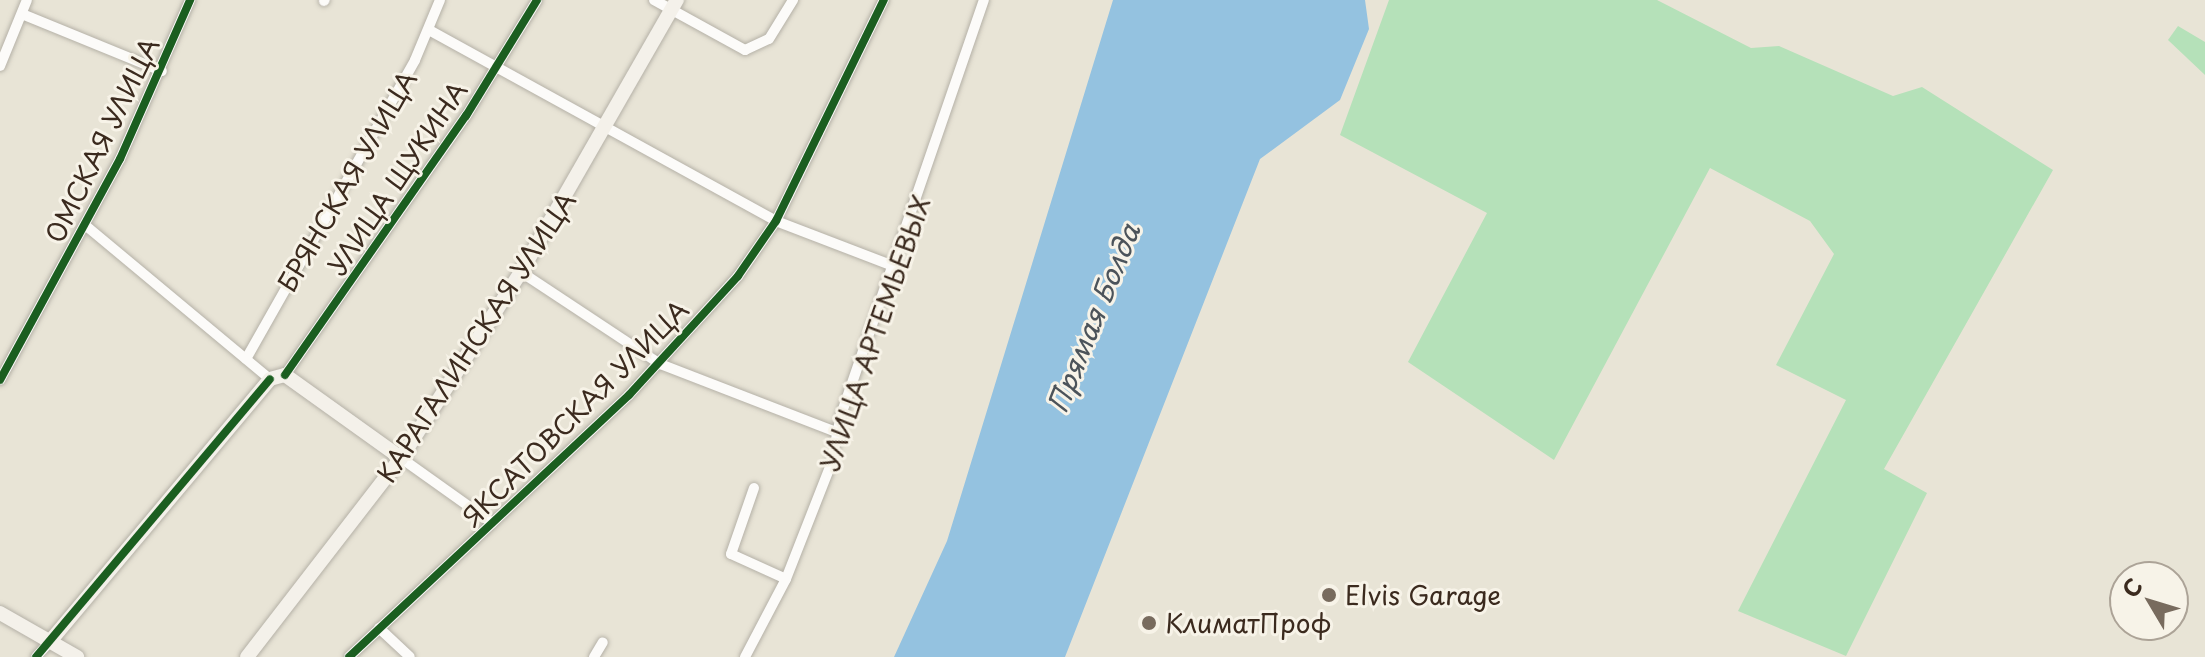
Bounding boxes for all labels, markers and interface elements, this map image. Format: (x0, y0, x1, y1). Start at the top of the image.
street label: ОМСКАЯ УЛИЦА (39, 32, 165, 248)
street label: БРЯНСКАЯ УЛИЦА (271, 65, 423, 297)
street label: УЛИЦА ЩУКИНА (320, 74, 474, 282)
street label: КАРАГАЛИНСКАЯ УЛИЦА (370, 186, 582, 488)
street label: УЛИЦА АРТЕМЬЕВЫХ (813, 191, 937, 475)
water label: Прямая Болда (1040, 219, 1146, 417)
street label: ЯКСАТОВСКАЯ УЛИЦА (456, 294, 694, 532)
north arrow (2109, 561, 2189, 641)
text: С (2113, 570, 2149, 604)
place label: Elvis Garage (1345, 579, 1502, 611)
marker: Elvis Garage (1320, 586, 1338, 604)
place label: КлиматПроф (1165, 607, 1331, 639)
marker: КлиматПроф (1140, 614, 1158, 632)

